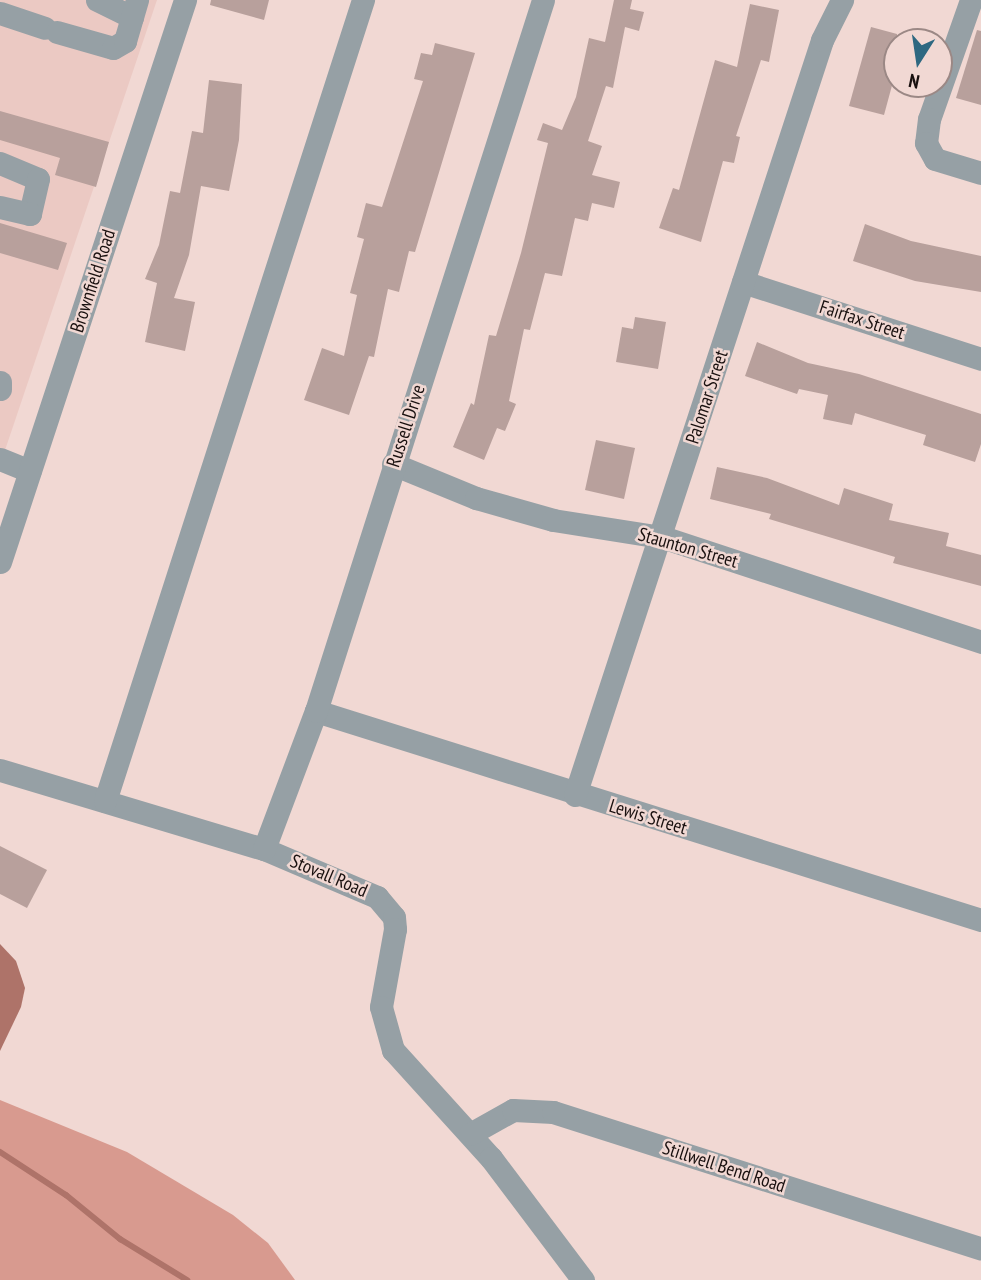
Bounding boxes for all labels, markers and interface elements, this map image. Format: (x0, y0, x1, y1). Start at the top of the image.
north arrow (883, 28, 953, 98)
text: N (907, 69, 922, 94)
street label: Brownfield Road (66, 227, 120, 335)
street label: Fairfax Street (816, 295, 908, 345)
street label: Palomar Street (681, 347, 733, 447)
street label: Russell Drive (382, 382, 430, 470)
street label: Staunton Street (636, 523, 740, 573)
street label: Lewis Street (606, 794, 690, 840)
street label: Stovall Road (287, 850, 371, 902)
street label: Stillwell Bend Road (660, 1136, 788, 1198)

